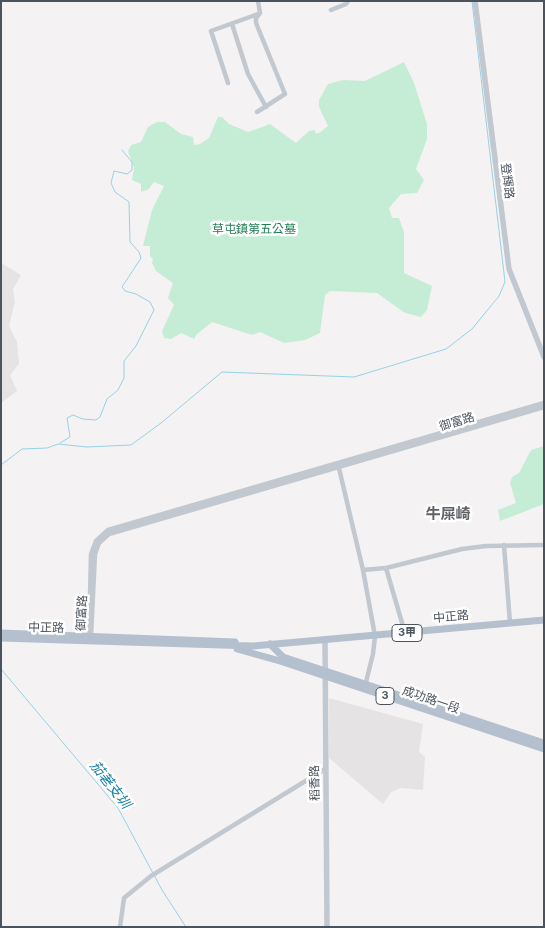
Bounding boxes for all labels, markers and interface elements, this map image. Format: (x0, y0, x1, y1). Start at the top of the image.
street label: 登輝路 (498, 162, 516, 200)
park label: 草屯鎮第五公墓 (212, 222, 296, 236)
street label: 御富路 (438, 410, 476, 434)
district label: 牛屎崎 (426, 505, 470, 523)
street label: 御富路 (74, 595, 90, 631)
street label: 中正路 (432, 608, 470, 626)
street label: 中正路 (28, 620, 64, 636)
road number: 3甲 (392, 624, 422, 641)
street label: 成功路一段 (400, 683, 462, 717)
road number: 3 (376, 688, 394, 704)
water label: 茄荖支圳 (86, 758, 134, 812)
street label: 稻香路 (307, 765, 323, 801)

